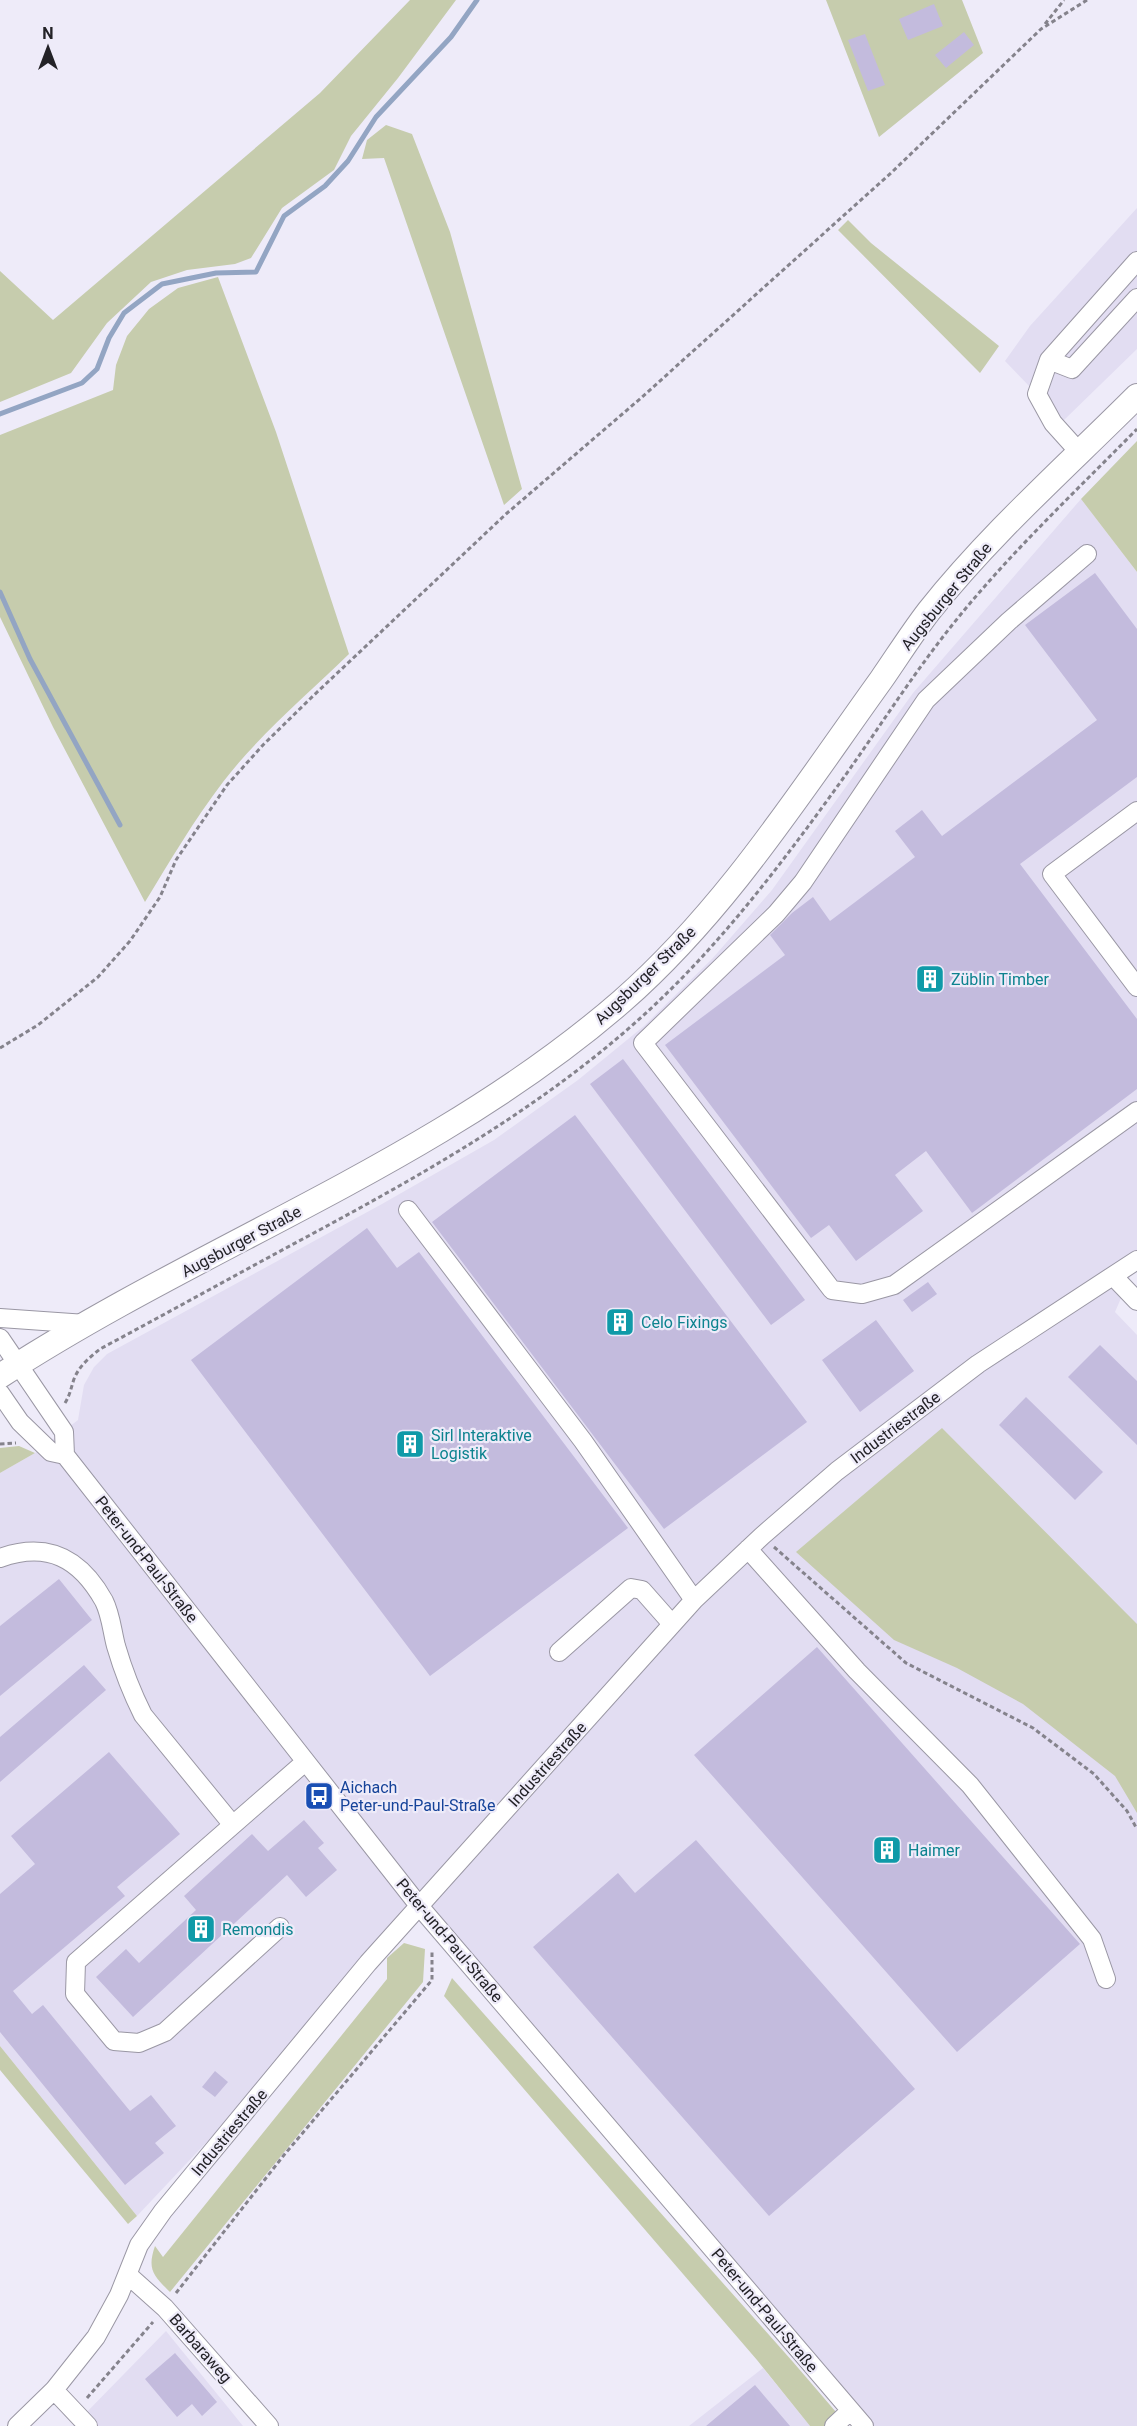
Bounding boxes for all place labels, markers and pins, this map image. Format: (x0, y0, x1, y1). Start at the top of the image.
building icon: Züblin Timber (914, 963, 946, 995)
place label: Züblin Timber (951, 970, 1049, 989)
building icon: Celo Fixings (604, 1306, 636, 1338)
place label: Celo Fixings (641, 1313, 728, 1332)
place label: Sirl Interaktive Logistik (431, 1426, 532, 1463)
building icon: Sirl Interaktive Logistik (394, 1428, 426, 1460)
place label: Aichach Peter-und-Paul-Straße (340, 1778, 496, 1815)
bus stop icon: Aichach Peter-und-Paul-Straße (303, 1780, 335, 1812)
building icon: Haimer (871, 1834, 903, 1866)
place label: Haimer (908, 1841, 961, 1860)
building icon: Remondis (185, 1913, 217, 1945)
place label: Remondis (222, 1920, 294, 1939)

